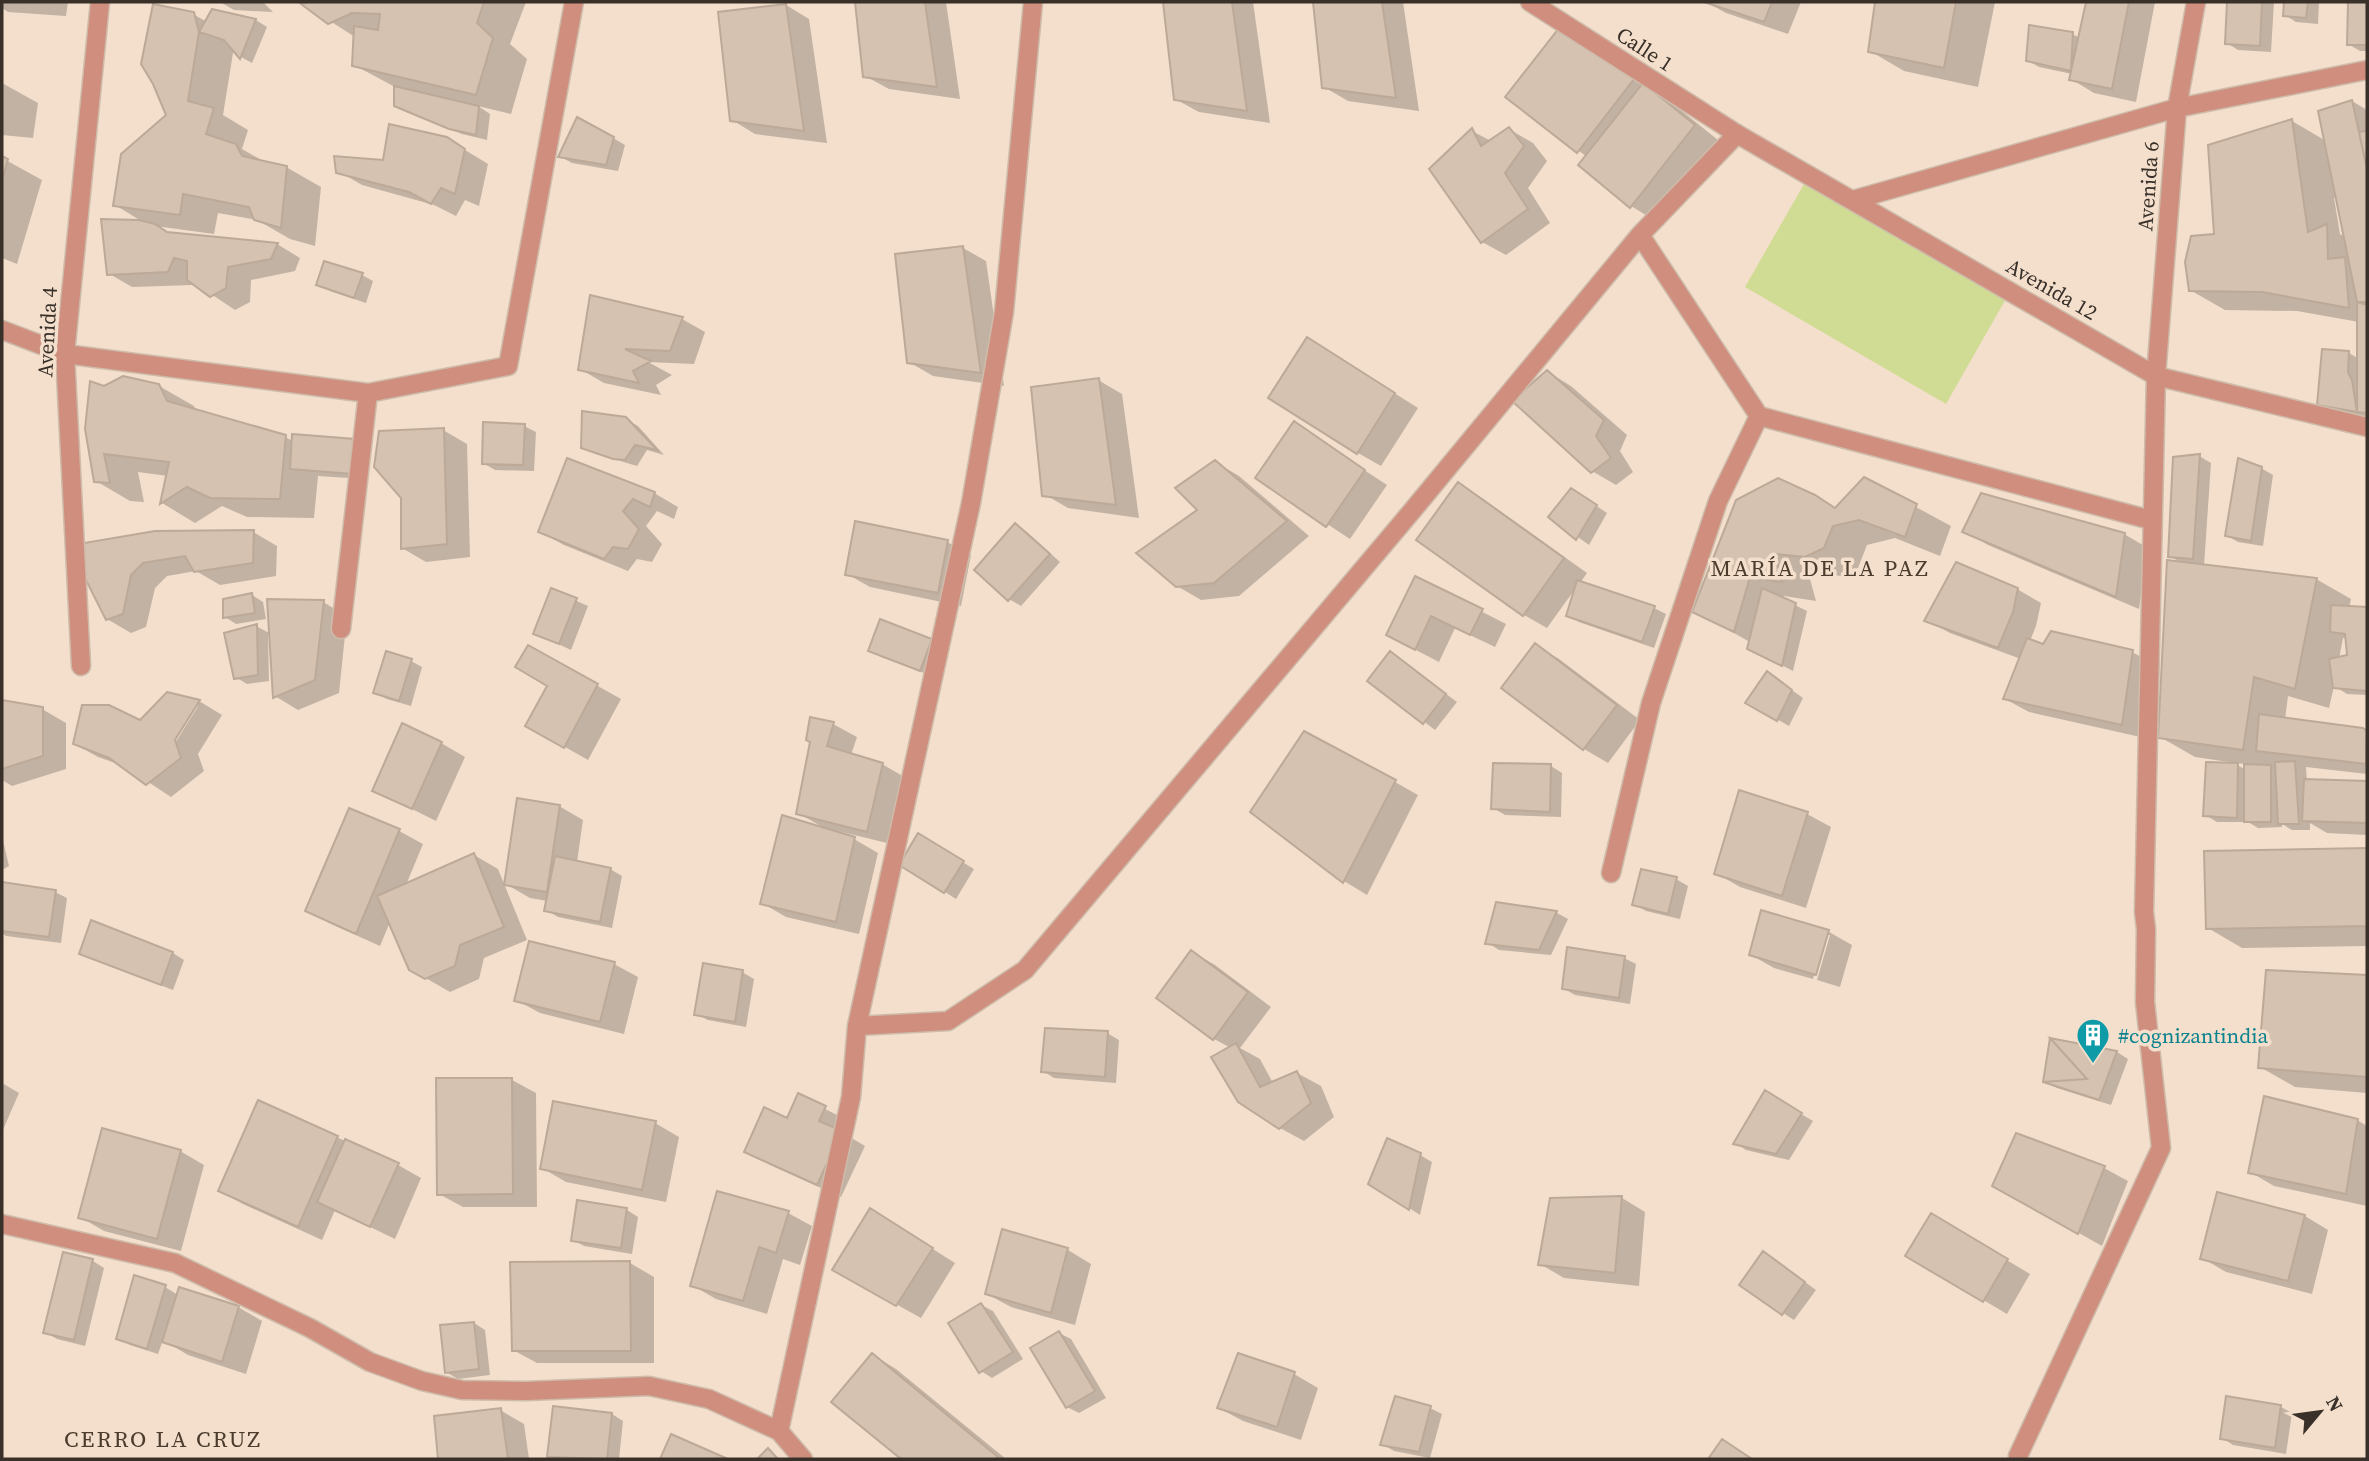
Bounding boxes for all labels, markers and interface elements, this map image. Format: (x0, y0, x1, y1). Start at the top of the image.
street label: Calle 1 (1611, 20, 1679, 78)
street label: Avenida 6 (2130, 140, 2166, 232)
street label: Avenida 12 (2001, 251, 2103, 327)
street label: Avenida 4 (30, 286, 64, 378)
district label: MARÍA DE LA PAZ (1710, 552, 1930, 584)
building icon: #cognizantindia (2074, 1016, 2112, 1065)
place label: #cognizantindia (2118, 1021, 2268, 1050)
north arrow (2285, 1377, 2355, 1447)
text: N (2320, 1391, 2350, 1416)
district label: CERRO LA CRUZ (64, 1423, 262, 1455)

